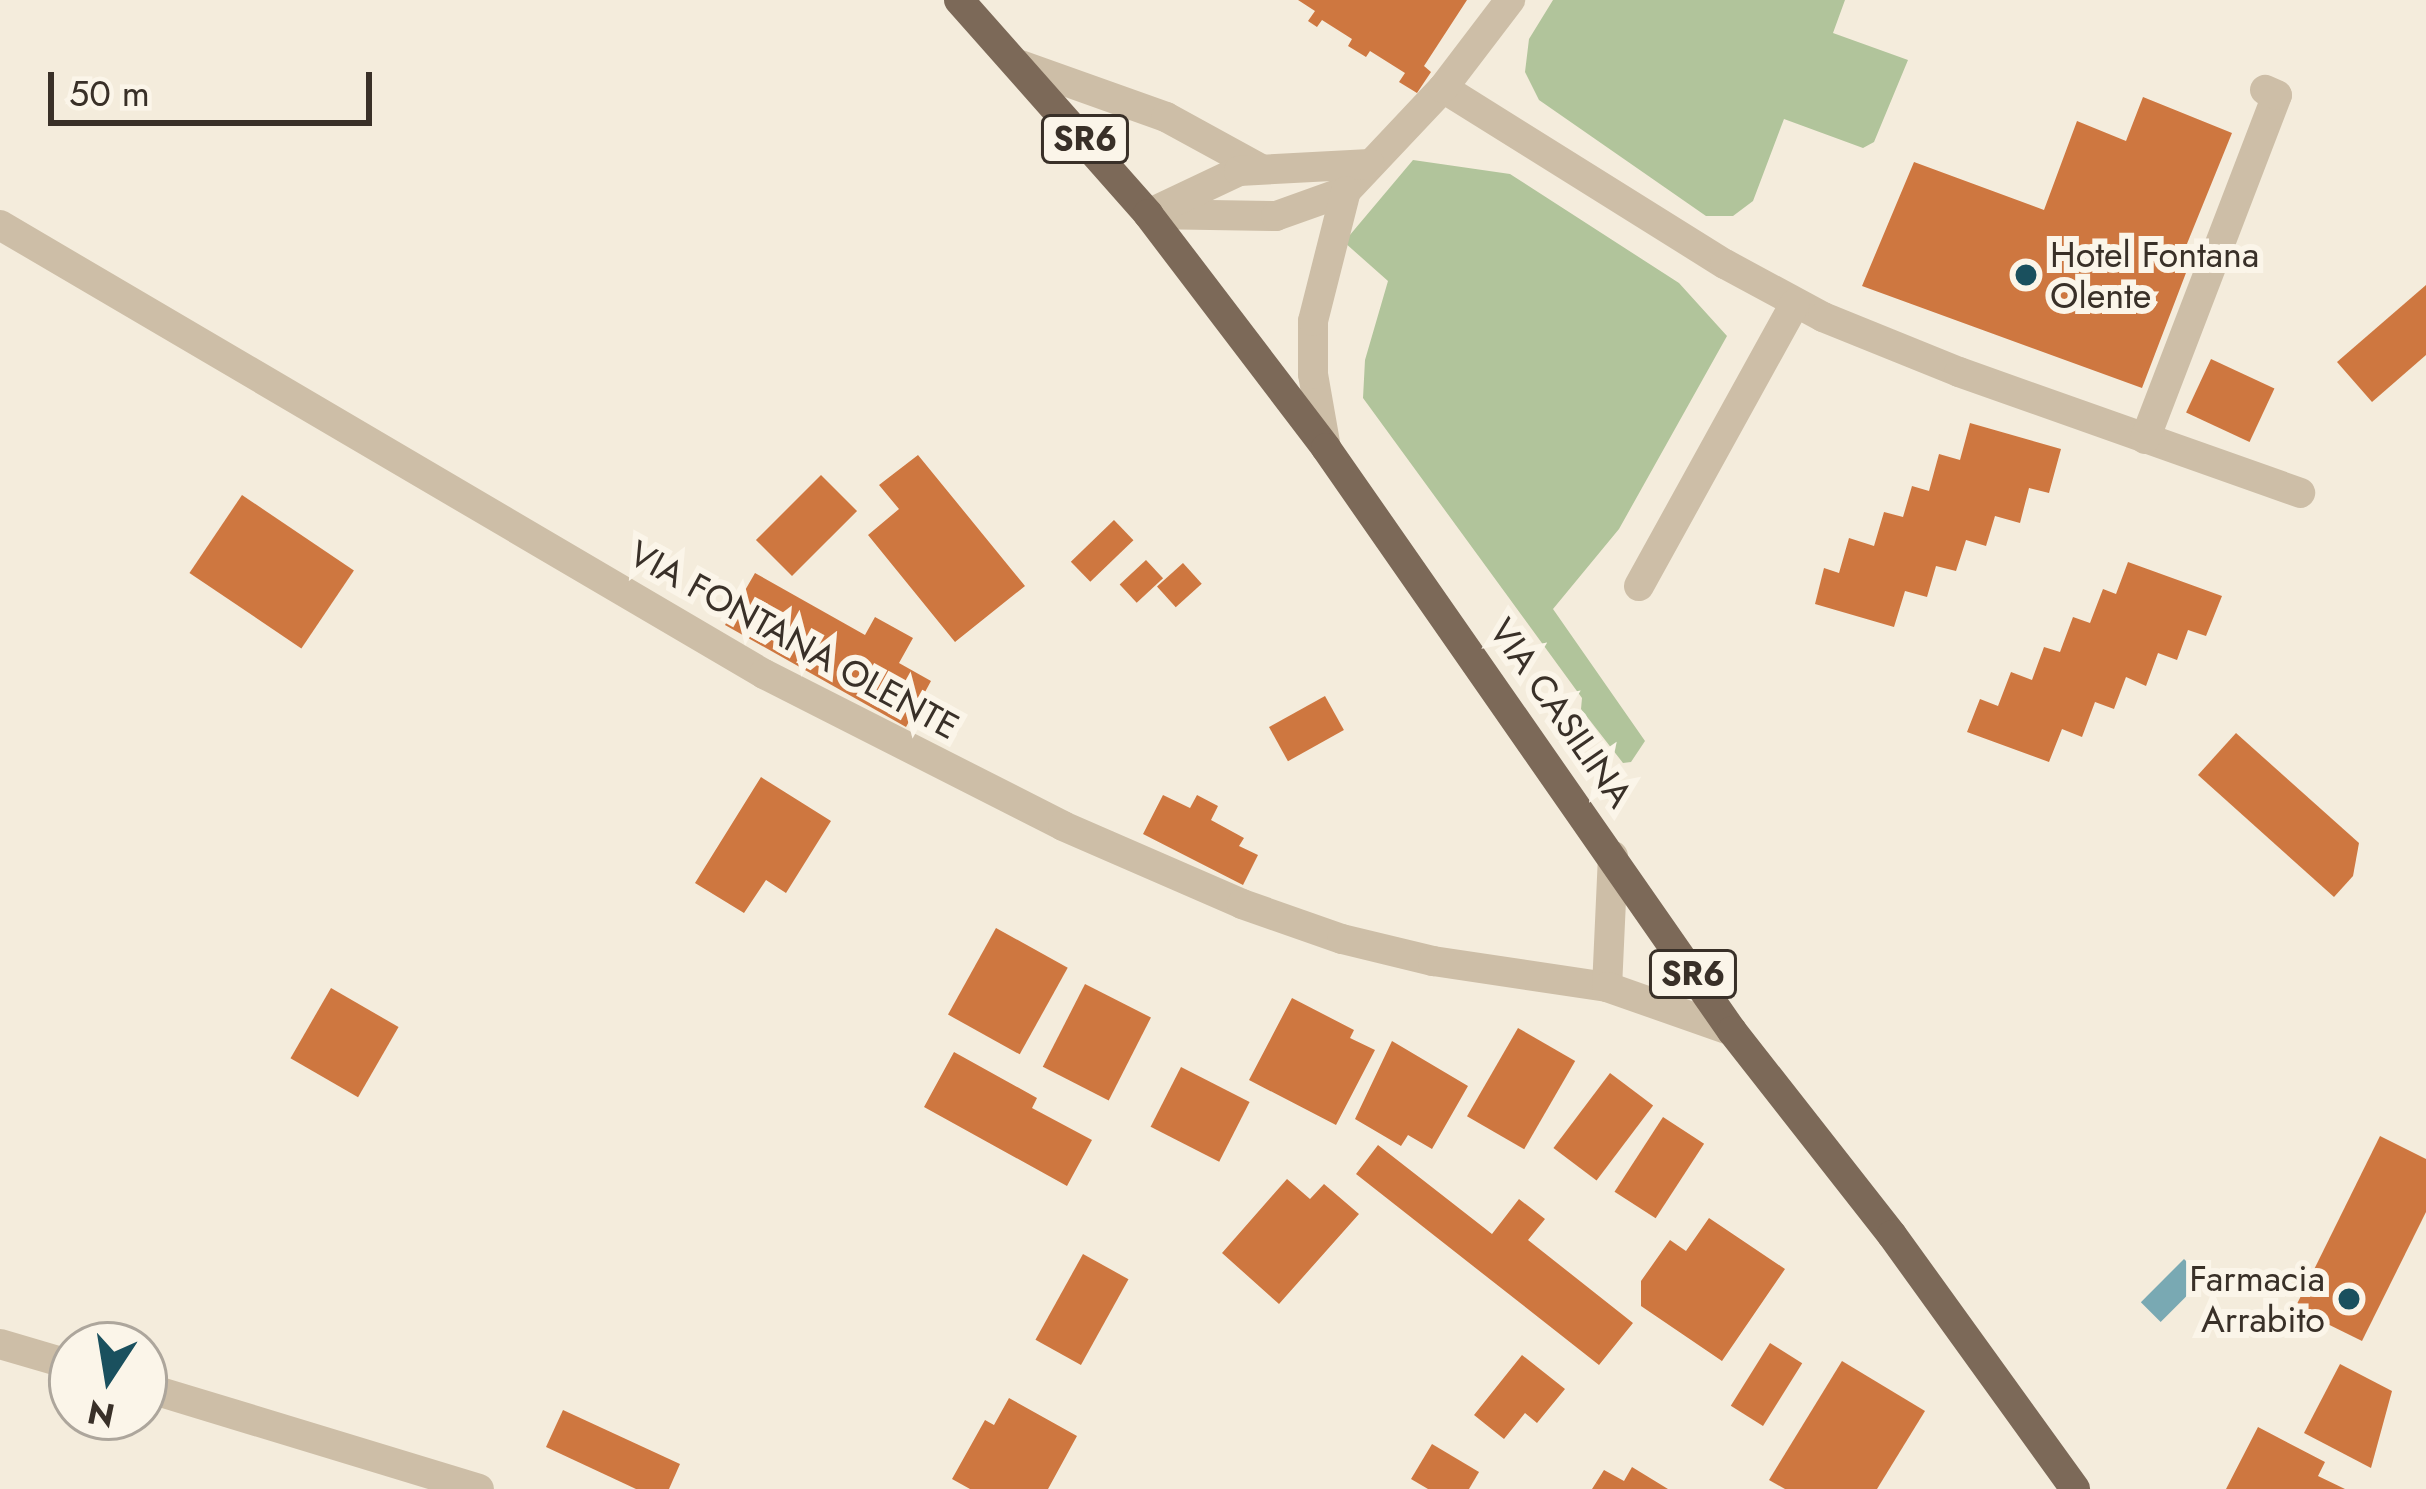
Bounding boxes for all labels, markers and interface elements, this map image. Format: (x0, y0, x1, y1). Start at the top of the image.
scale bar (54, 48, 378, 122)
text: 50 m (69, 67, 150, 119)
road number: SR6 (1040, 112, 1130, 166)
place label: Hotel Fontana Olente (2050, 232, 2259, 317)
marker: Hotel Fontana Olente (2013, 262, 2039, 288)
street label: VIA FONTANA OLENTE (622, 531, 966, 749)
street label: VIA CASILINA (1480, 610, 1642, 816)
road number: SR6 (1648, 947, 1738, 1001)
place label: Farmacia Arrabito (2189, 1256, 2325, 1341)
marker: Farmacia Arrabito (2336, 1286, 2362, 1312)
north arrow (48, 1321, 168, 1441)
text: N (83, 1388, 119, 1439)

